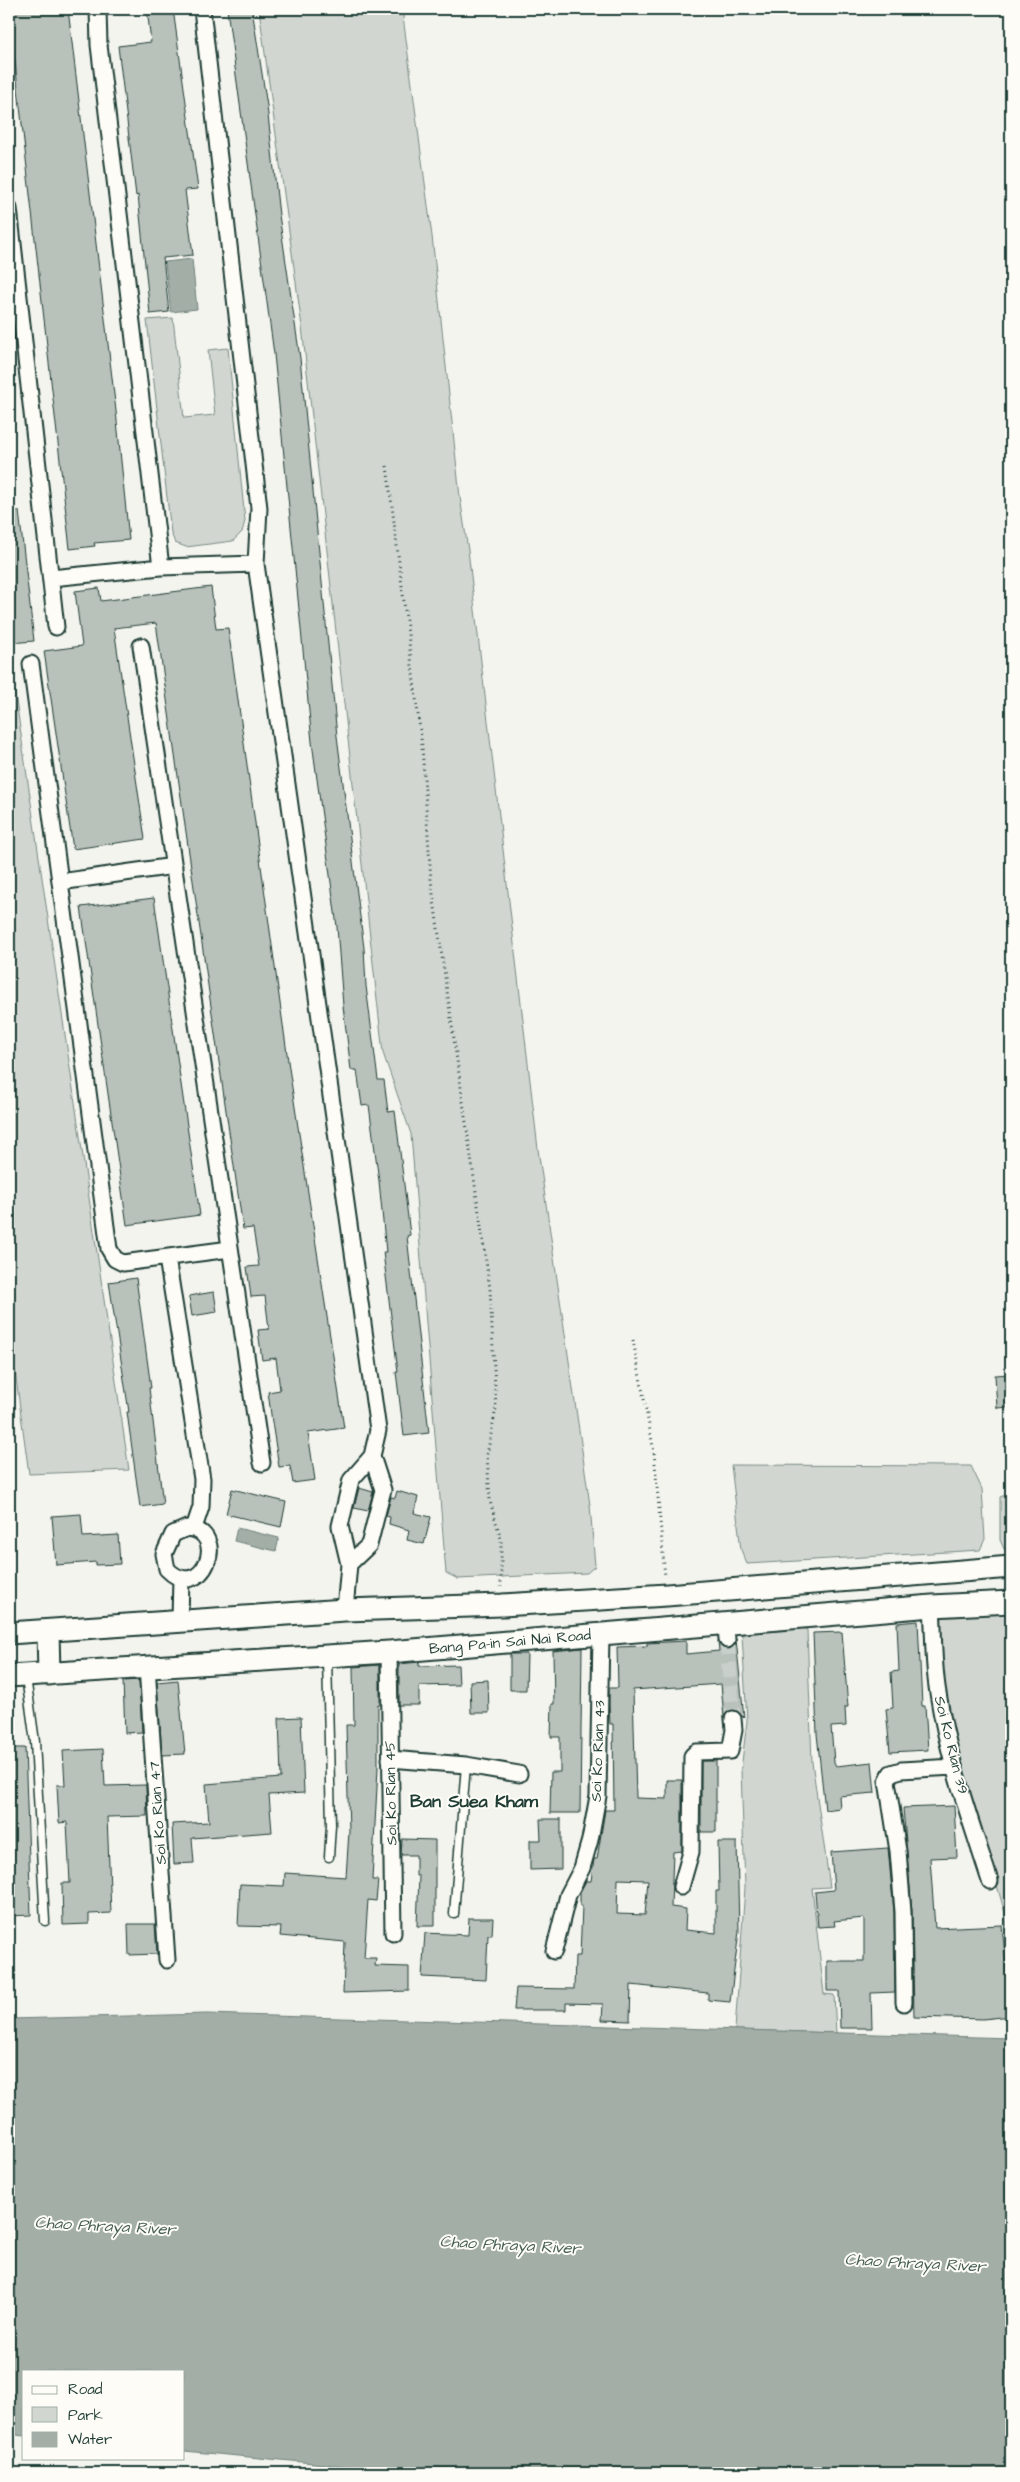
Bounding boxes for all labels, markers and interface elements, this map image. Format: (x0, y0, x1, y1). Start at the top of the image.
street label: Bang Pa-in Sai Nai Road (428, 1624, 592, 1661)
street label: Soi Ko Rian 39 (929, 1694, 973, 1796)
street label: Soi Ko Rian 43 (586, 1699, 610, 1802)
street label: Soi Ko Rian 45 (380, 1740, 402, 1846)
street label: Soi Ko Rian 47 (144, 1761, 172, 1865)
district label: Ban Suea Kham (410, 1789, 539, 1814)
water label: Chao Phraya River (34, 2211, 178, 2242)
water label: Chao Phraya River (439, 2230, 583, 2261)
water label: Chao Phraya River (844, 2248, 988, 2279)
legend (22, 2370, 185, 2460)
text: Road (68, 2379, 103, 2400)
text: Park (68, 2405, 103, 2426)
text: Water (68, 2429, 112, 2450)

